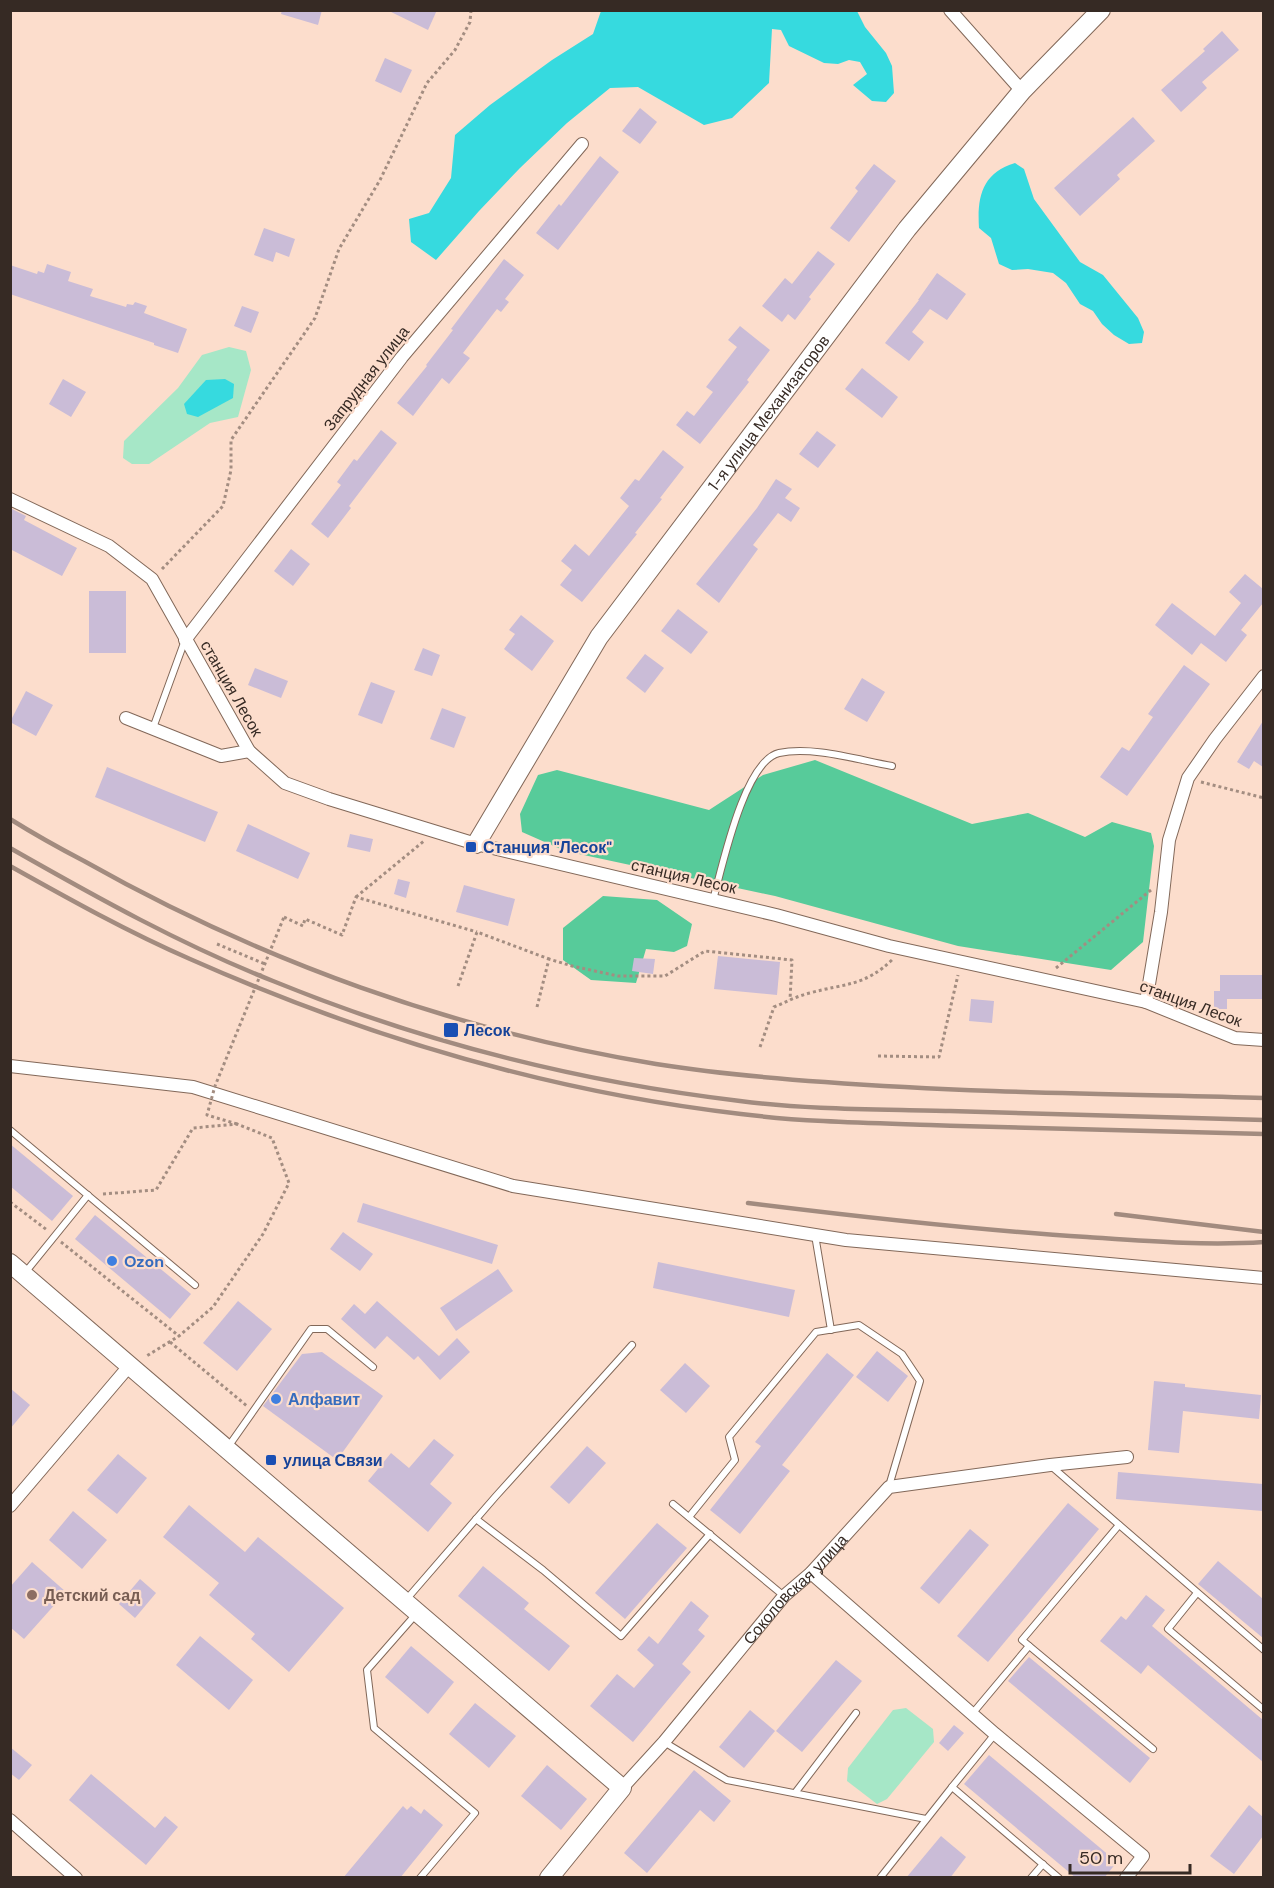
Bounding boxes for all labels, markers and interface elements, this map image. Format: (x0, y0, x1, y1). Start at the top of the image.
street label: Запрудная улица (319, 322, 414, 435)
street label: 1-я улица Механизаторов (703, 331, 834, 495)
street label: станция Лесок (196, 636, 268, 741)
place label: Станция "Лесок" (483, 837, 612, 858)
marker: Станция "Лесок" (464, 840, 478, 854)
street label: станция Лесок (629, 854, 740, 899)
street label: станция Лесок (1137, 975, 1246, 1032)
place label: Лесок (464, 1020, 512, 1041)
marker: Лесок (442, 1021, 460, 1039)
place label: Ozon (124, 1251, 164, 1272)
marker: Ozon (105, 1254, 119, 1268)
place label: Алфавит (288, 1389, 360, 1410)
marker: Алфавит (269, 1392, 283, 1406)
place label: улица Связи (283, 1450, 383, 1471)
marker: улица Связи (264, 1453, 278, 1467)
street label: Соколовская улица (739, 1530, 852, 1649)
place label: Детский сад (44, 1585, 140, 1606)
marker: Детский сад (25, 1588, 39, 1602)
scale bar (1070, 1837, 1190, 1875)
text: 50 m (1079, 1846, 1123, 1870)

